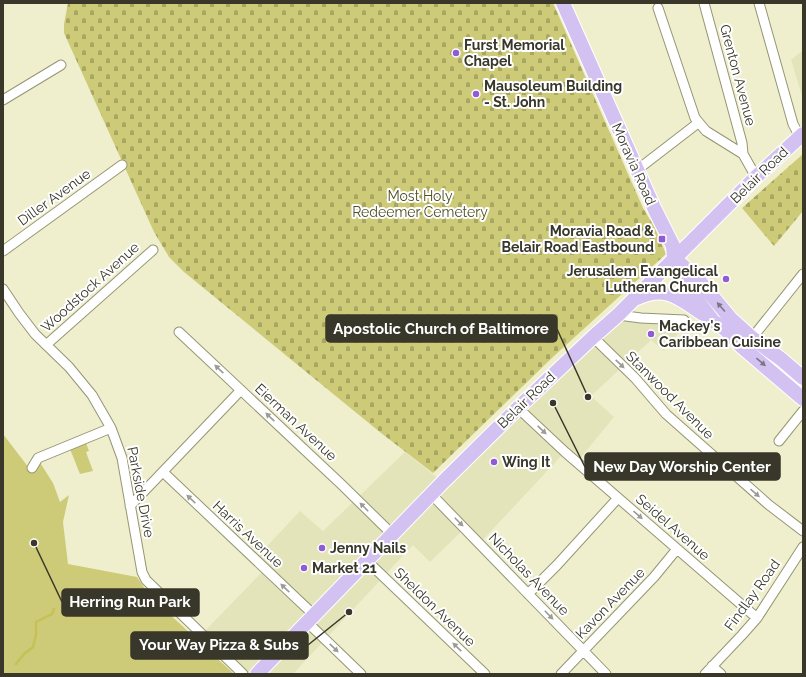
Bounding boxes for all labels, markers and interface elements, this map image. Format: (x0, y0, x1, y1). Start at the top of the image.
street label: Grenton Avenue (717, 23, 759, 127)
place label: Furst Memorial Chapel (464, 37, 565, 69)
marker: Furst Memorial Chapel (451, 48, 461, 58)
place label: Mausoleum Building - St. John (484, 78, 622, 110)
marker: Mausoleum Building - St. John (471, 89, 481, 99)
street label: Moravia Road (609, 121, 659, 207)
street label: Belair Road (727, 144, 791, 206)
street label: Diller Avenue (15, 165, 93, 229)
park label: Most Holy Redeemer Cemetery (352, 188, 488, 220)
place label: Moravia Road & Belair Road Eastbound (501, 223, 654, 255)
marker: Moravia Road & Belair Road Eastbound (657, 234, 667, 244)
street label: Woodstock Avenue (38, 239, 142, 335)
place label: Jerusalem Evangelical Lutheran Church (567, 263, 719, 295)
marker: Jerusalem Evangelical Lutheran Church (721, 274, 731, 284)
one-way arrow (716, 302, 725, 313)
callout: Apostolic Church of Baltimore (326, 315, 557, 342)
place label: Mackey's Caribbean Cuisine (659, 318, 781, 350)
text: Apostolic Church of Baltimore (333, 320, 549, 338)
marker: Mackey's Caribbean Cuisine (646, 329, 656, 339)
street label: Stanwood Avenue (623, 348, 717, 442)
one-way arrow (755, 358, 766, 367)
one-way arrow (615, 360, 626, 369)
one-way arrow (214, 365, 224, 374)
street label: Belair Road (494, 369, 558, 431)
street label: Eierman Avenue (252, 380, 340, 464)
one-way arrow (265, 412, 275, 422)
one-way arrow (537, 425, 547, 435)
street label: Parkside Drive (124, 445, 158, 539)
callout: New Day Worship Center (585, 453, 780, 480)
place label: Wing It (502, 454, 551, 470)
marker: Wing It (489, 457, 499, 467)
text: New Day Worship Center (593, 458, 771, 476)
one-way arrow (749, 488, 760, 497)
street label: Seidel Avenue (633, 491, 713, 563)
one-way arrow (186, 494, 196, 504)
street label: Harris Avenue (210, 498, 286, 570)
one-way arrow (359, 502, 369, 512)
one-way arrow (633, 510, 642, 519)
one-way arrow (454, 517, 464, 527)
street label: Nicholas Avenue (486, 529, 572, 619)
place label: Jenny Nails (330, 540, 406, 556)
marker: Jenny Nails (317, 543, 327, 553)
street label: Findlay Road (721, 556, 783, 634)
place label: Market 21 (312, 560, 377, 576)
marker: Market 21 (299, 563, 309, 573)
street label: Sheldon Avenue (391, 564, 479, 650)
street label: Kavon Avenue (572, 564, 648, 642)
one-way arrow (280, 584, 290, 593)
callout: Herring Run Park (62, 589, 199, 616)
text: Herring Run Park (69, 593, 191, 611)
one-way arrow (544, 610, 554, 620)
callout: Your Way Pizza & Subs (131, 632, 308, 659)
text: Your Way Pizza & Subs (139, 636, 299, 654)
one-way arrow (452, 642, 462, 652)
one-way arrow (329, 643, 339, 653)

